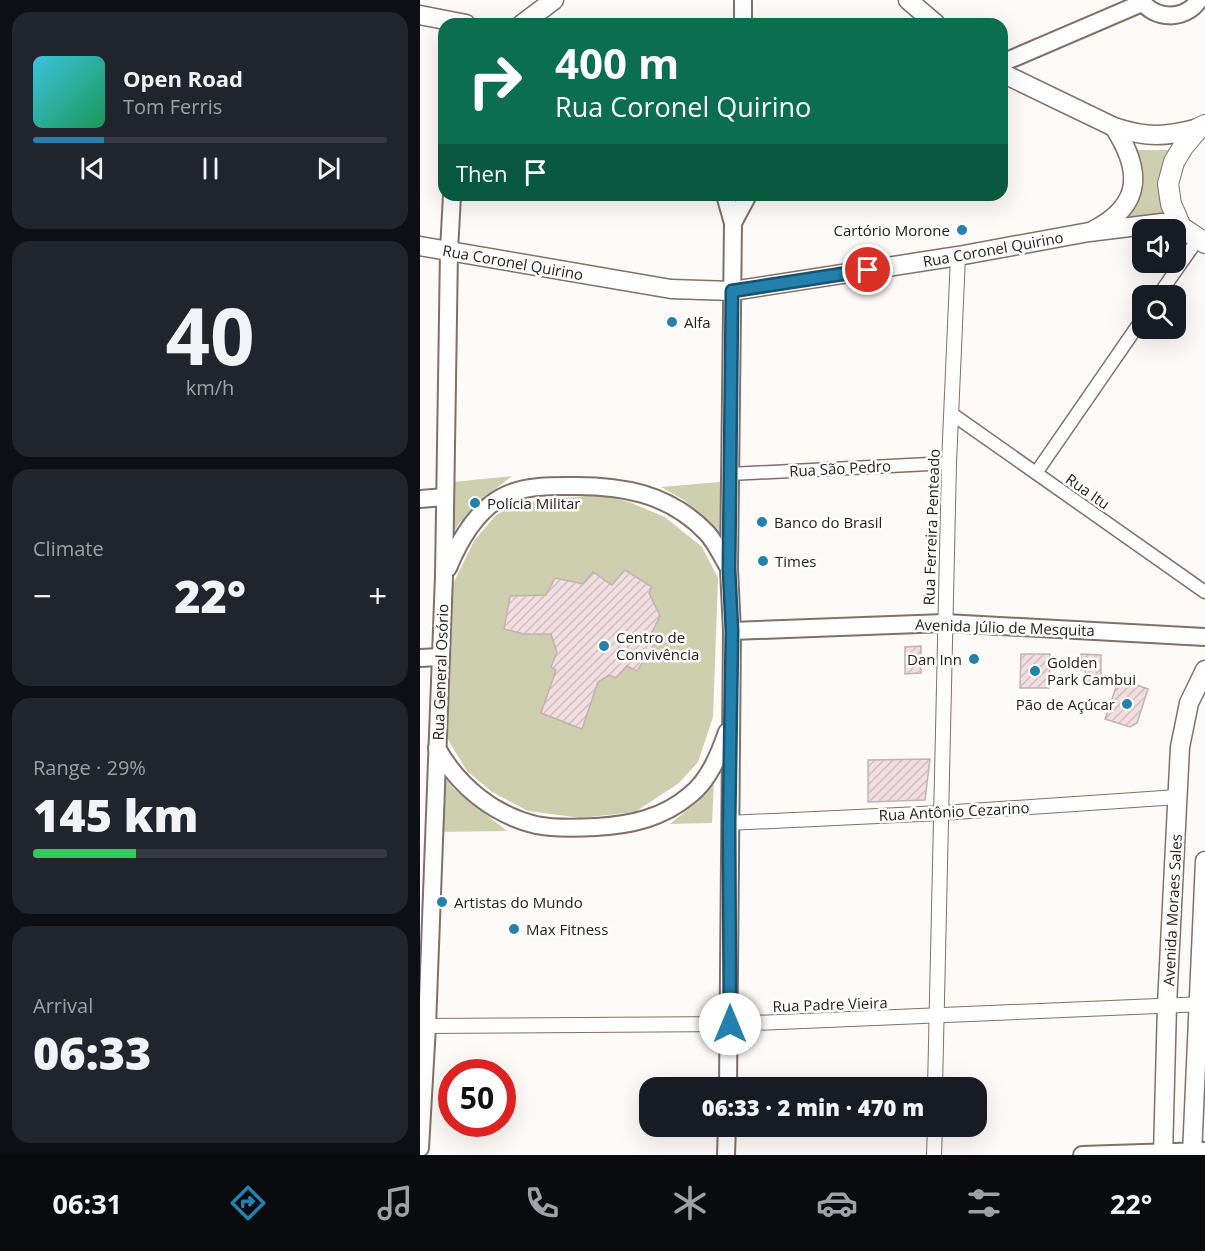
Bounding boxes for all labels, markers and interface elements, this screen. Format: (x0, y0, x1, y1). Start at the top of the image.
text: 400 m (555, 34, 679, 91)
icon: right (456, 42, 534, 120)
text: Open Road (123, 63, 243, 93)
text: Rua Coronel Quirino (555, 88, 811, 125)
text: Tom Ferris (123, 93, 222, 120)
icon: previous (76, 152, 109, 185)
icon: pause (194, 152, 227, 185)
icon: next (312, 152, 345, 185)
icon: arrive (519, 156, 552, 189)
text: Then (456, 158, 507, 188)
map controls (1132, 219, 1186, 339)
button: sound (1132, 219, 1186, 273)
place label: Cartório Morone (834, 220, 950, 240)
marker: Cartório Morone (955, 223, 969, 237)
street label: Rua Coronel Quirino (921, 227, 1065, 271)
street label: Rua Coronel Quirino (441, 240, 585, 284)
pin (842, 244, 893, 295)
icon: arrive (851, 253, 884, 286)
text: 40 (165, 282, 255, 388)
button: search (1132, 285, 1186, 339)
place label: Alfa (684, 312, 711, 332)
marker: Alfa (665, 315, 679, 329)
text: km/h (186, 374, 234, 401)
street label: Rua Ferreira Penteado (918, 448, 944, 606)
street label: Rua São Pedro (789, 455, 891, 481)
street label: Rua Itu (1062, 469, 1114, 513)
place label: Polícia Militar (487, 493, 581, 513)
marker: Polícia Militar (468, 496, 482, 510)
place label: Banco do Brasil (774, 512, 882, 532)
marker: Banco do Brasil (755, 515, 769, 529)
text: Climate (33, 535, 104, 562)
place label: Times (775, 551, 817, 571)
marker: Times (756, 554, 770, 568)
text: 22° (174, 565, 246, 626)
text: − (33, 573, 52, 618)
text: + (368, 573, 387, 618)
street label: Rua General Osório (428, 603, 452, 741)
street label: Avenida Júlio de Mesquita (915, 614, 1095, 640)
place label: Centro de Convivência (616, 627, 699, 664)
marker: Centro de Convivência (597, 639, 611, 653)
place label: Dan Inn (907, 649, 962, 669)
marker: Dan Inn (967, 652, 981, 666)
place label: Golden Park Cambui (1047, 652, 1136, 689)
marker: Golden Park Cambui (1028, 664, 1042, 678)
place label: Pão de Açúcar (1016, 694, 1115, 714)
marker: Pão de Açúcar (1120, 697, 1134, 711)
text: Range · 29% (33, 754, 146, 781)
text: 145 km (33, 784, 198, 845)
street label: Rua Antônio Cezarino (878, 797, 1030, 825)
street label: Avenida Moraes Sales (1158, 833, 1186, 987)
place label: Artistas do Mundo (454, 892, 583, 912)
marker: Artistas do Mundo (435, 895, 449, 909)
place label: Max Fitness (526, 919, 608, 939)
marker: Max Fitness (507, 922, 521, 936)
text: Arrival (33, 992, 93, 1019)
position arrow (698, 992, 762, 1056)
street label: Rua Padre Vieira (772, 992, 888, 1016)
text: 06:33 (33, 1022, 151, 1083)
speed limit sign: 50 (438, 1059, 516, 1137)
text: 06:33 · 2 min · 470 m (702, 1092, 924, 1122)
icon: directions (227, 1182, 269, 1224)
icon: music (374, 1182, 416, 1224)
icon: phone (521, 1182, 563, 1224)
icon: climate (669, 1182, 711, 1224)
icon: car (816, 1182, 858, 1224)
icon: filters (963, 1182, 1005, 1224)
text: 06:31 (53, 1185, 122, 1222)
text: 22° (1110, 1185, 1152, 1222)

